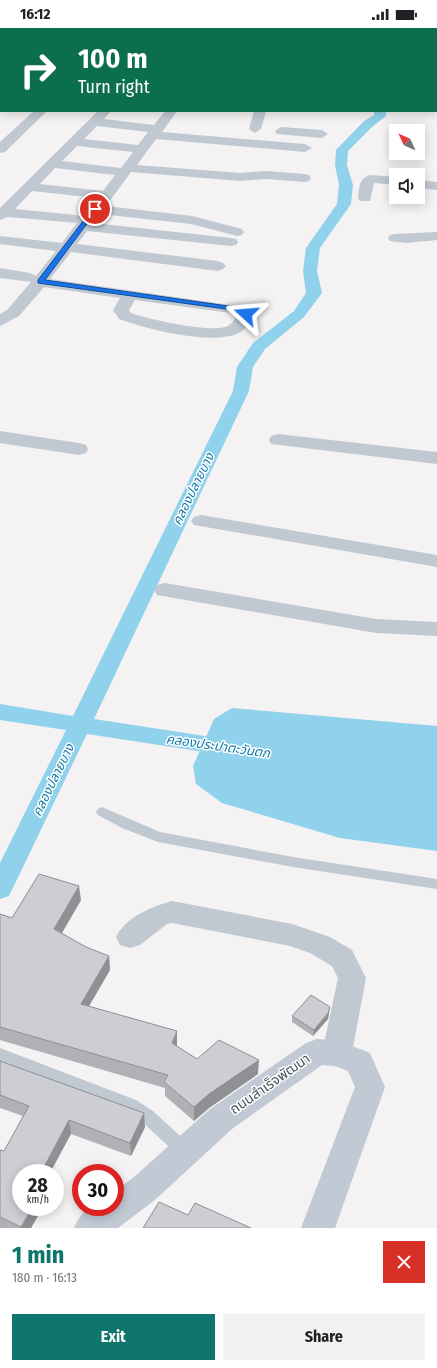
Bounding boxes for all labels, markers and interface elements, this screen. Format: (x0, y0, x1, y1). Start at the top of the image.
text: 16:12 (20, 5, 50, 23)
text: 100 m (78, 42, 148, 75)
icon: right (12, 44, 64, 96)
text: Turn right (78, 76, 150, 98)
north arrow (389, 124, 425, 160)
map controls (389, 124, 425, 204)
button: sound (389, 168, 425, 204)
pin (78, 192, 112, 226)
icon: arrive (84, 198, 106, 220)
position arrow (225, 293, 267, 335)
water label: คลองปลายบาง (169, 450, 217, 527)
water label: คลองประปาตะวันตก (165, 731, 272, 761)
water label: คลองปลายบาง (29, 741, 77, 818)
street label: ถนนสำเร็จพัฒนา (227, 1050, 313, 1118)
speed limit sign: 30 (72, 1164, 124, 1216)
text: 28 (28, 1173, 48, 1197)
text: km/h (27, 1194, 49, 1206)
text: 1 min (12, 1241, 64, 1269)
button: close (383, 1241, 425, 1283)
text: 180 m · 16:13 (12, 1270, 77, 1285)
button: Exit (12, 1314, 215, 1360)
button: Share (223, 1314, 425, 1360)

